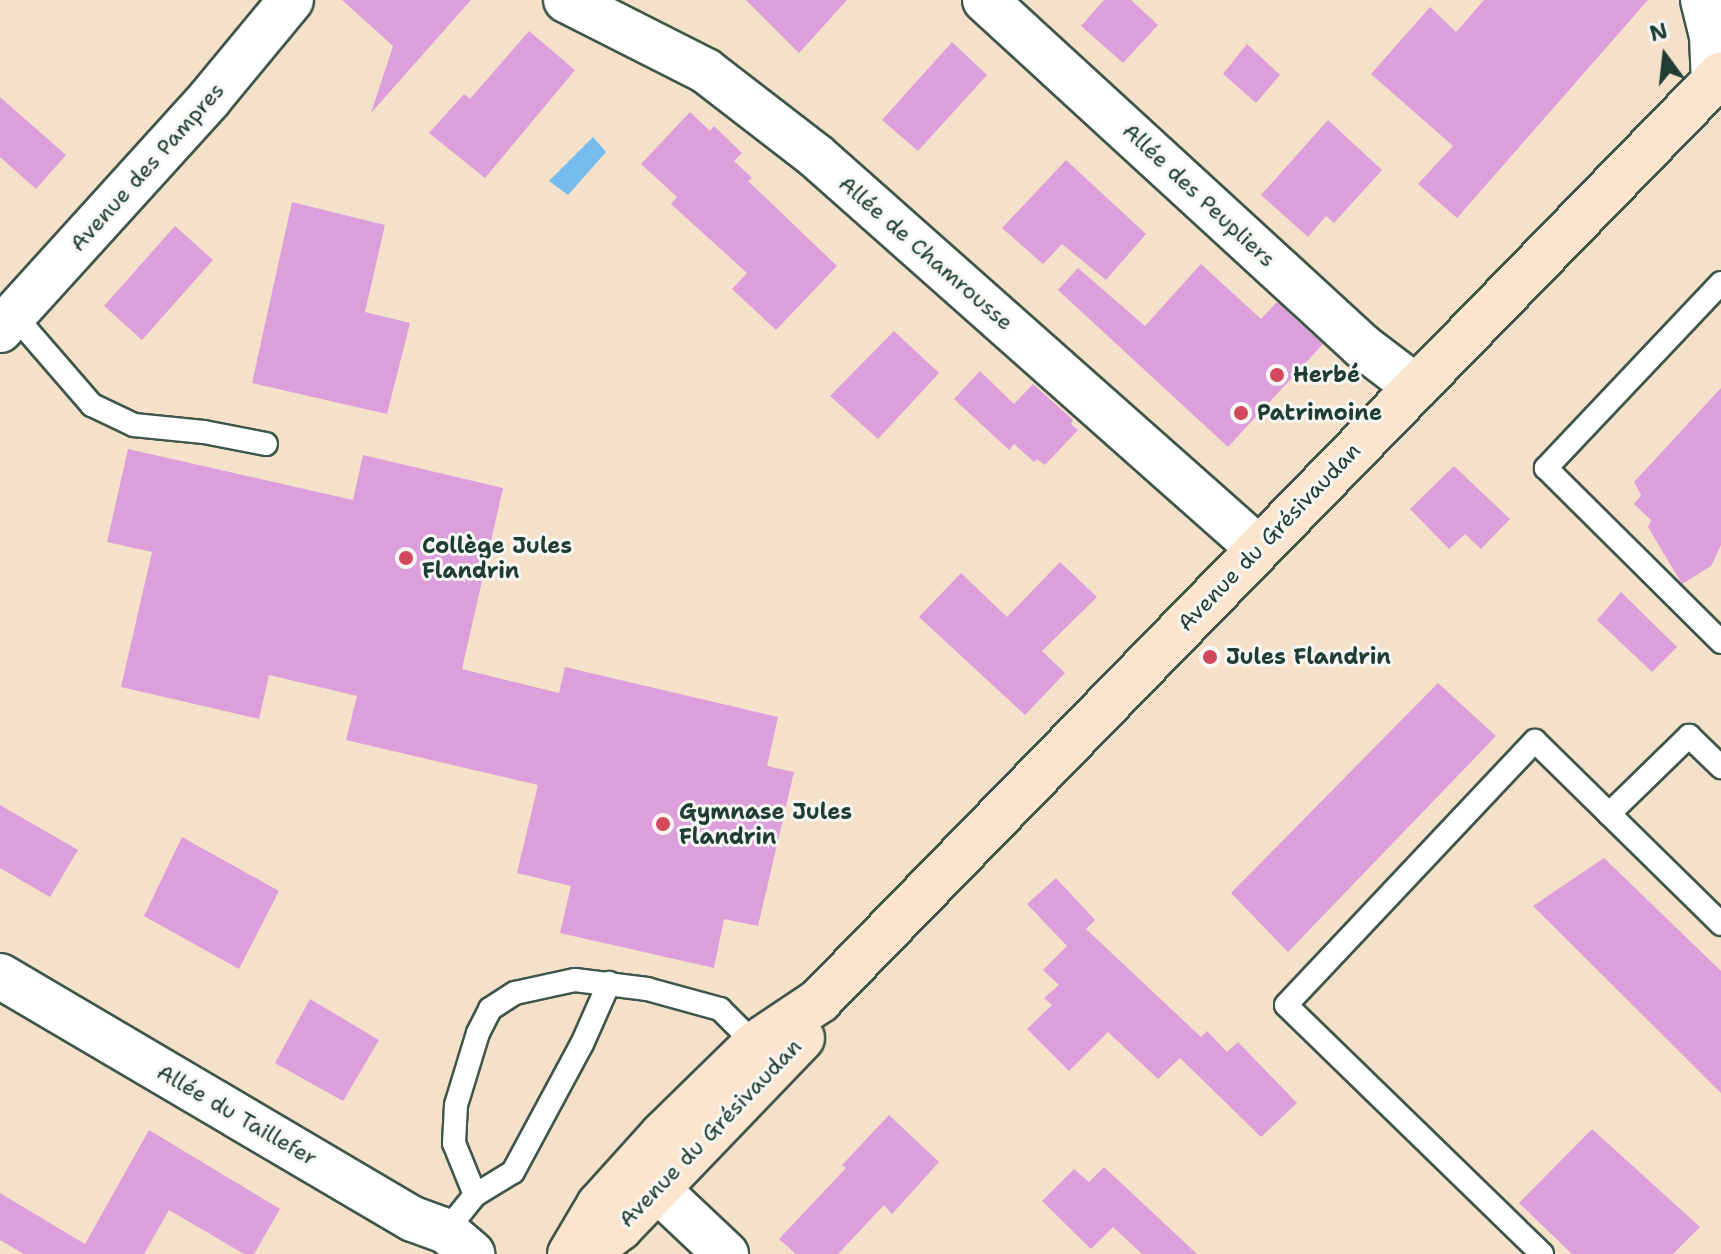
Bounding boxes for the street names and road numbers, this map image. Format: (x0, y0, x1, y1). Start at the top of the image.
street label: Avenue des Pampres (64, 77, 230, 257)
street label: Allée des Peupliers (1117, 117, 1281, 273)
street label: Allée de Chamrousse (833, 170, 1019, 336)
street label: Avenue du Grésivaudan (1172, 437, 1366, 637)
street label: Avenue du Grésivaudan (613, 1033, 807, 1233)
street label: Allée du Taillefer (152, 1058, 322, 1172)

